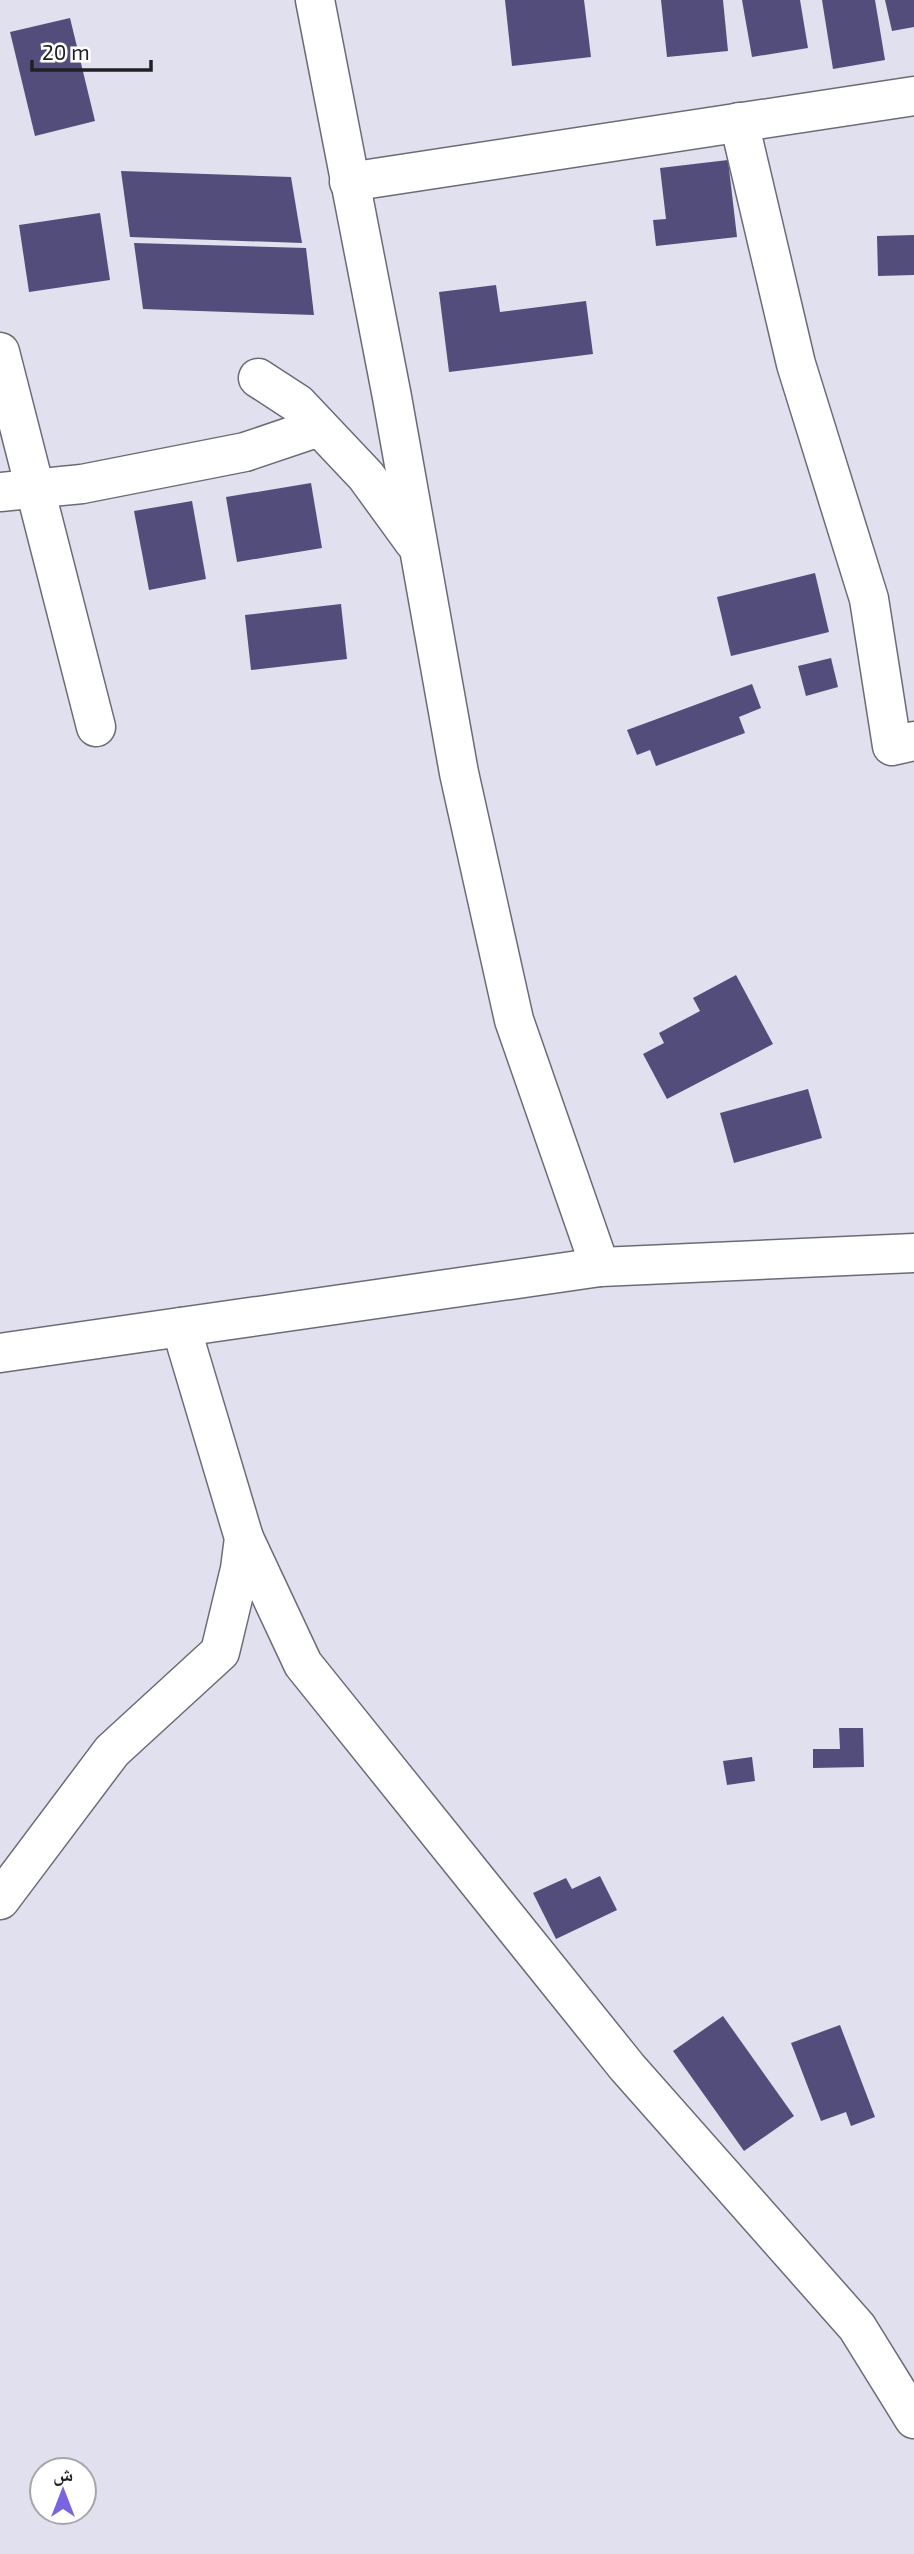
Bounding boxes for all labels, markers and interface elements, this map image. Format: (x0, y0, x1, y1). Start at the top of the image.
scale bar (32, 28, 150, 72)
text: 20 m (42, 39, 90, 64)
north arrow (28, 2456, 98, 2526)
text: ش (53, 2462, 73, 2486)

